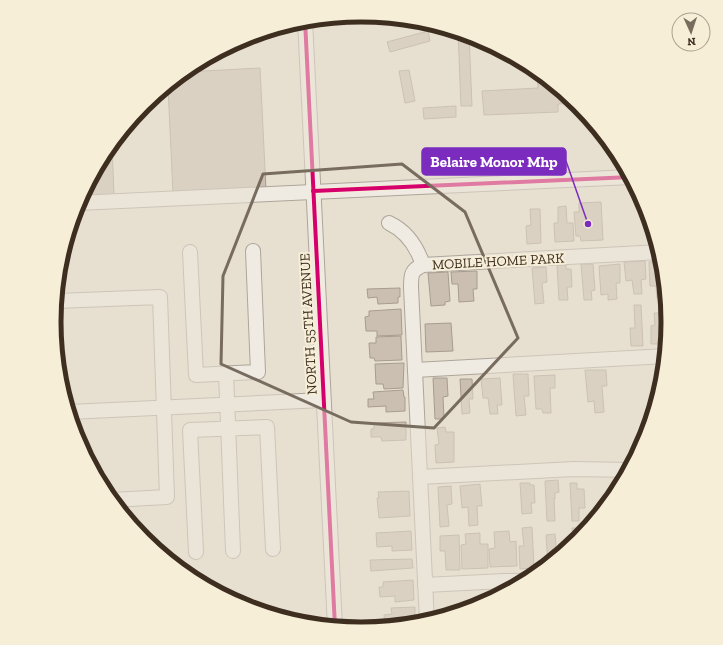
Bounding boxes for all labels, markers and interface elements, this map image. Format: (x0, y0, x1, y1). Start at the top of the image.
north arrow (671, 12, 711, 52)
text: N (686, 35, 696, 48)
callout: Belaire Monor Mhp (422, 148, 566, 175)
text: Belaire Monor Mhp (430, 153, 558, 171)
street label: MOBILE HOME PARK (431, 250, 565, 273)
street label: NORTH 55TH AVENUE (296, 253, 321, 395)

